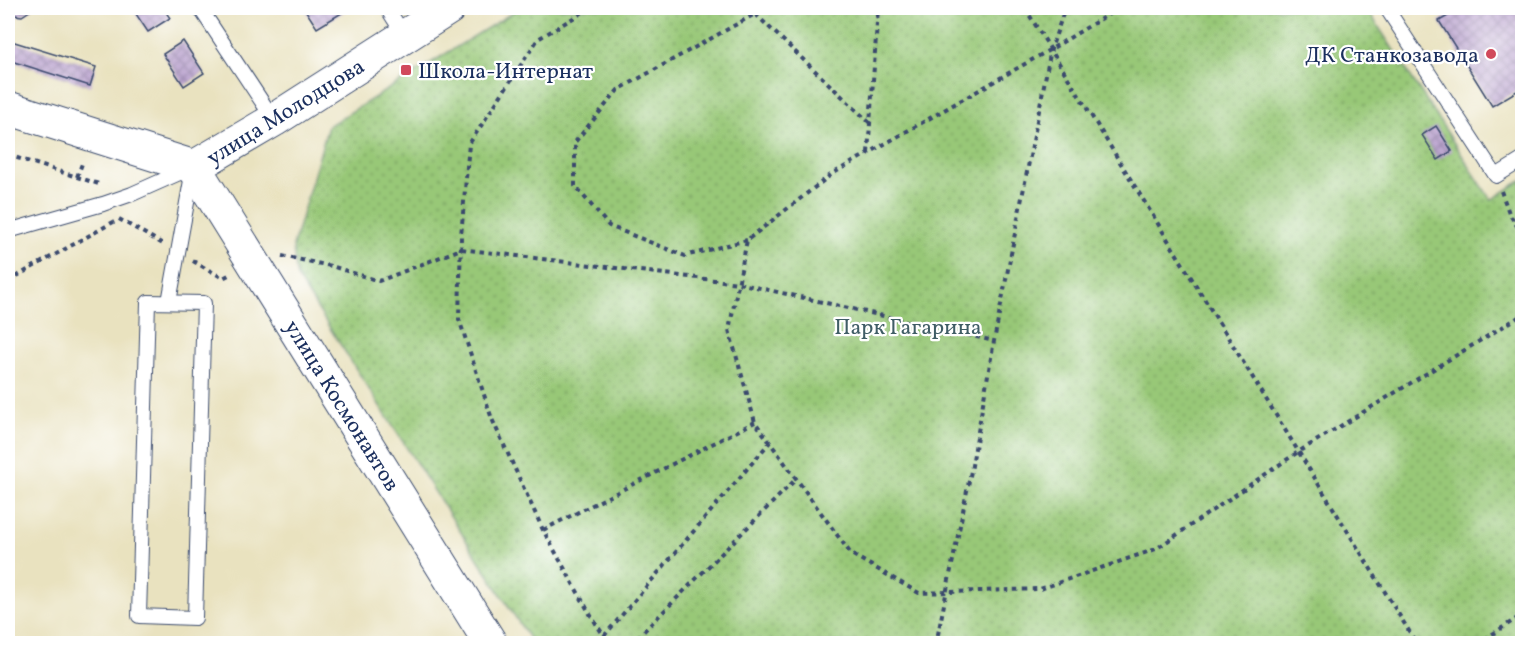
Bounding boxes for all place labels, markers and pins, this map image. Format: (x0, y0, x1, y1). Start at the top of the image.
place label: ДК Станкозавода (1305, 41, 1479, 72)
marker: ДК Станкозавода (1484, 47, 1498, 61)
place label: Школа-Интернат (418, 57, 593, 88)
marker: Школа-Интернат (399, 63, 413, 77)

